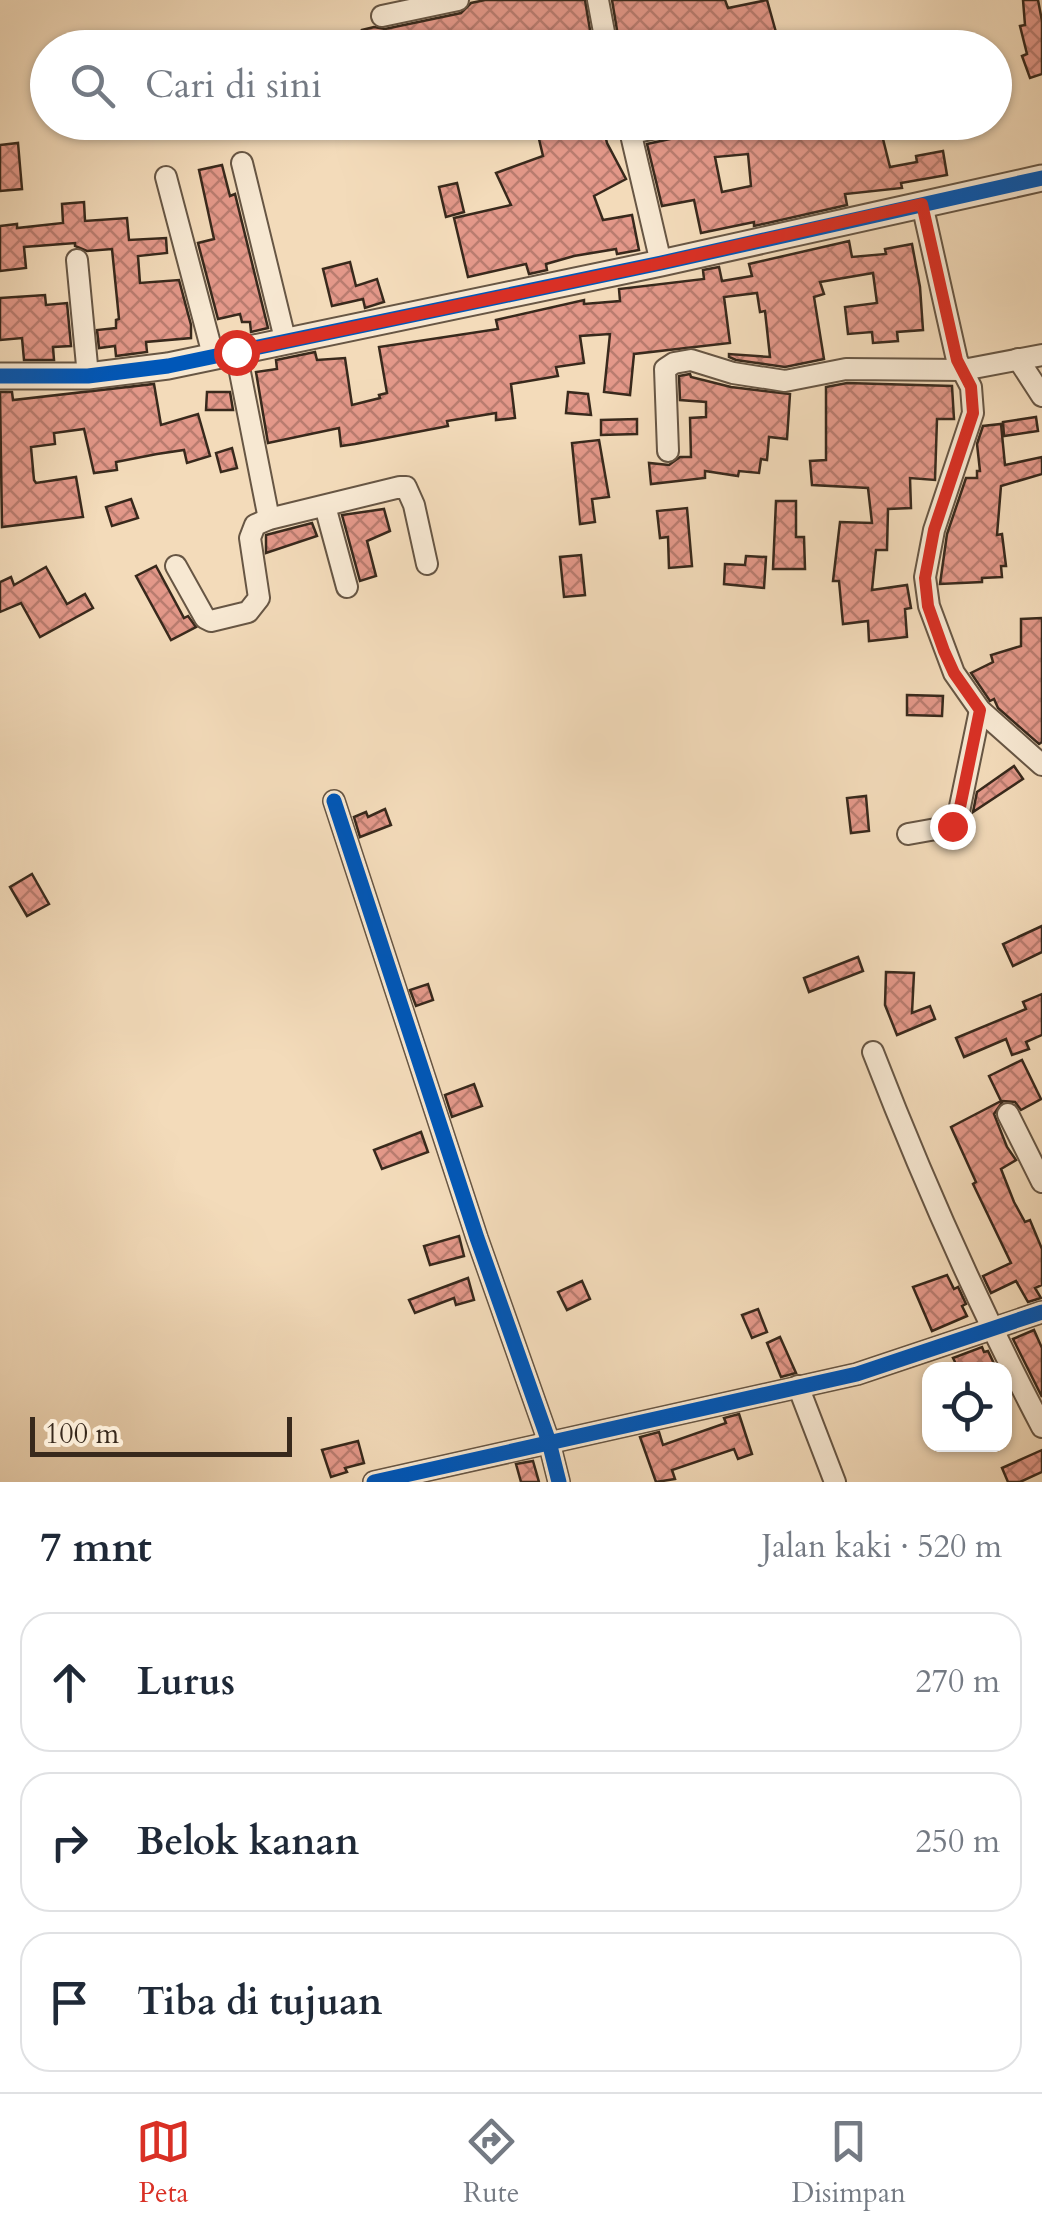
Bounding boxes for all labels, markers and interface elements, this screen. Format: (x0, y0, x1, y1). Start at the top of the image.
search box (30, 30, 1012, 140)
icon: search (65, 58, 120, 113)
text: Cari di sini (145, 59, 322, 111)
route start (214, 330, 260, 376)
route end (930, 804, 976, 850)
map controls (922, 1362, 1012, 1452)
button: locate (922, 1362, 1012, 1452)
scale bar (30, 1412, 292, 1456)
text: 100 m (45, 1415, 119, 1453)
text: 7 mnt (40, 1519, 152, 1576)
text: Jalan kaki · 520 m (761, 1525, 1002, 1569)
icon: ahead (42, 1655, 97, 1710)
text: Lurus (137, 1656, 235, 1708)
text: 270 m (915, 1660, 1000, 1704)
icon: right (42, 1815, 97, 1870)
text: Belok kanan (137, 1816, 359, 1868)
text: 250 m (915, 1820, 1000, 1864)
icon: arrive (42, 1975, 97, 2030)
text: Tiba di tujuan (137, 1976, 382, 2028)
tab: Peta (136, 2114, 191, 2212)
tab: Rute (463, 2114, 519, 2212)
tab: Disimpan (791, 2114, 906, 2212)

